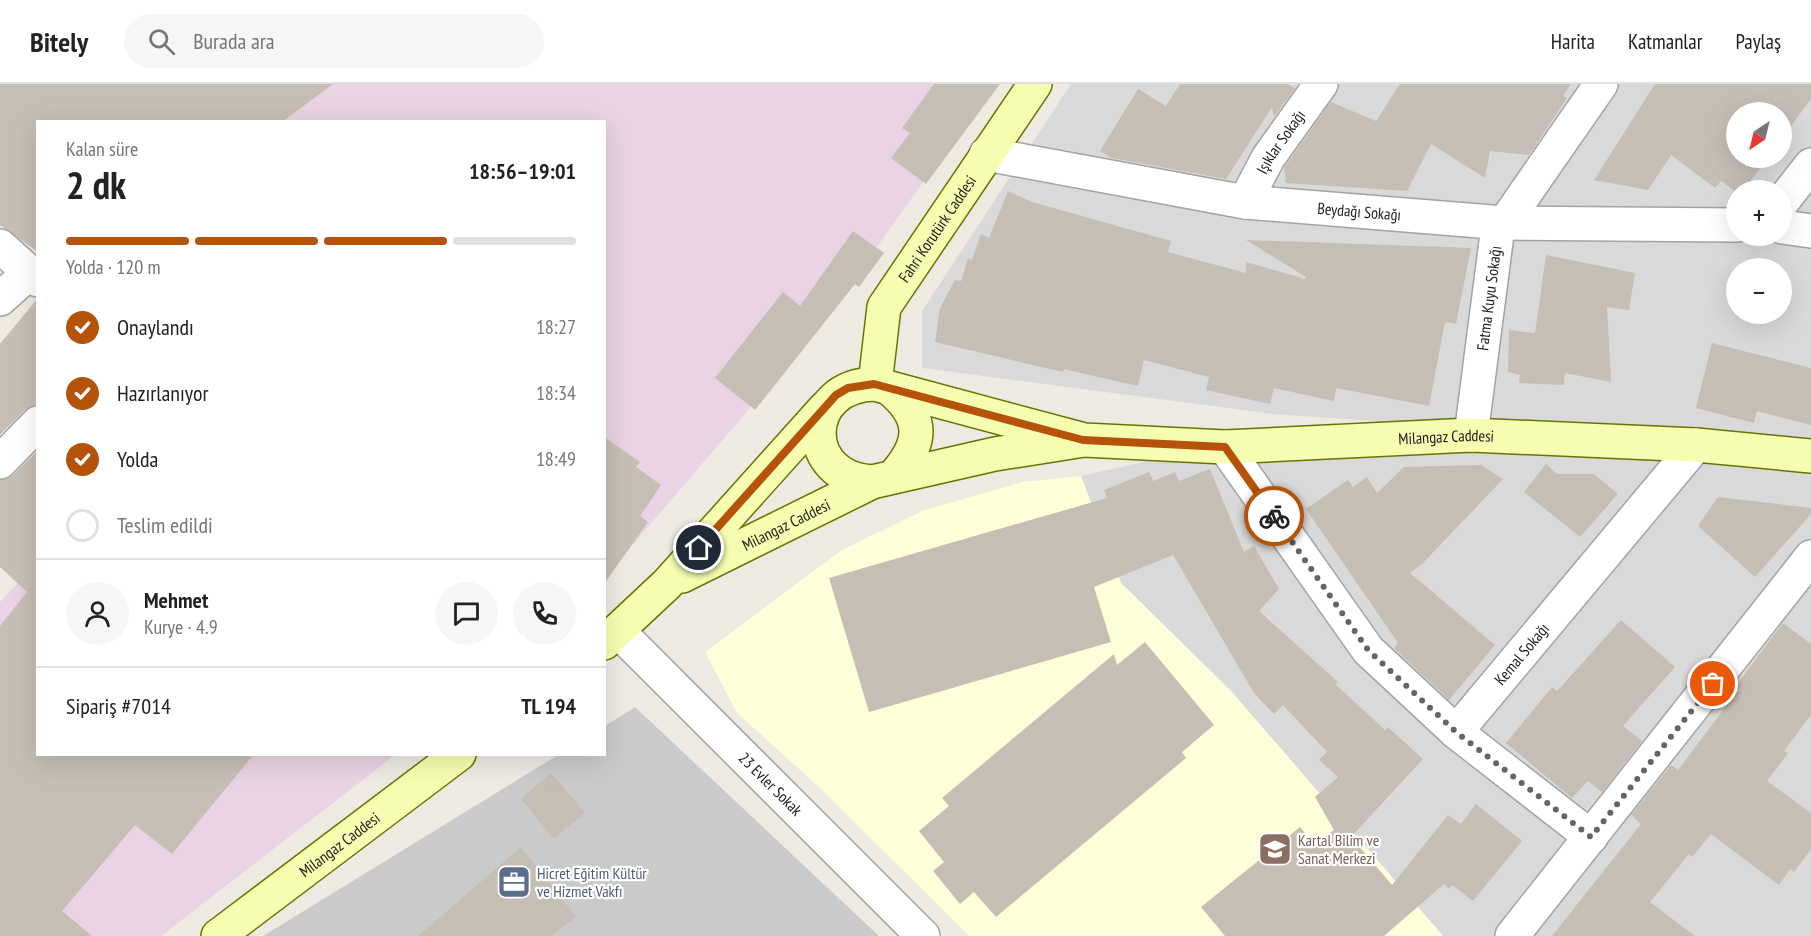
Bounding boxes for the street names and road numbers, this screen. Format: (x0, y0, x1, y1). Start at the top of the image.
street label: Işıklar Sokağı (1252, 106, 1309, 177)
street label: Fahri Korutürk Caddesi (894, 172, 980, 286)
street label: Beydağı Sokağı (1317, 198, 1402, 225)
street label: Fatma Kuyu Sokağı (1472, 245, 1505, 352)
street label: Milangaz Caddesi (1398, 425, 1495, 449)
street label: Milangaz Caddesi (739, 494, 833, 555)
street label: Kemal Sokağı (1490, 619, 1553, 689)
street label: 23 Evler Sokak (735, 748, 807, 820)
street label: Milangaz Caddesi (295, 808, 384, 881)

